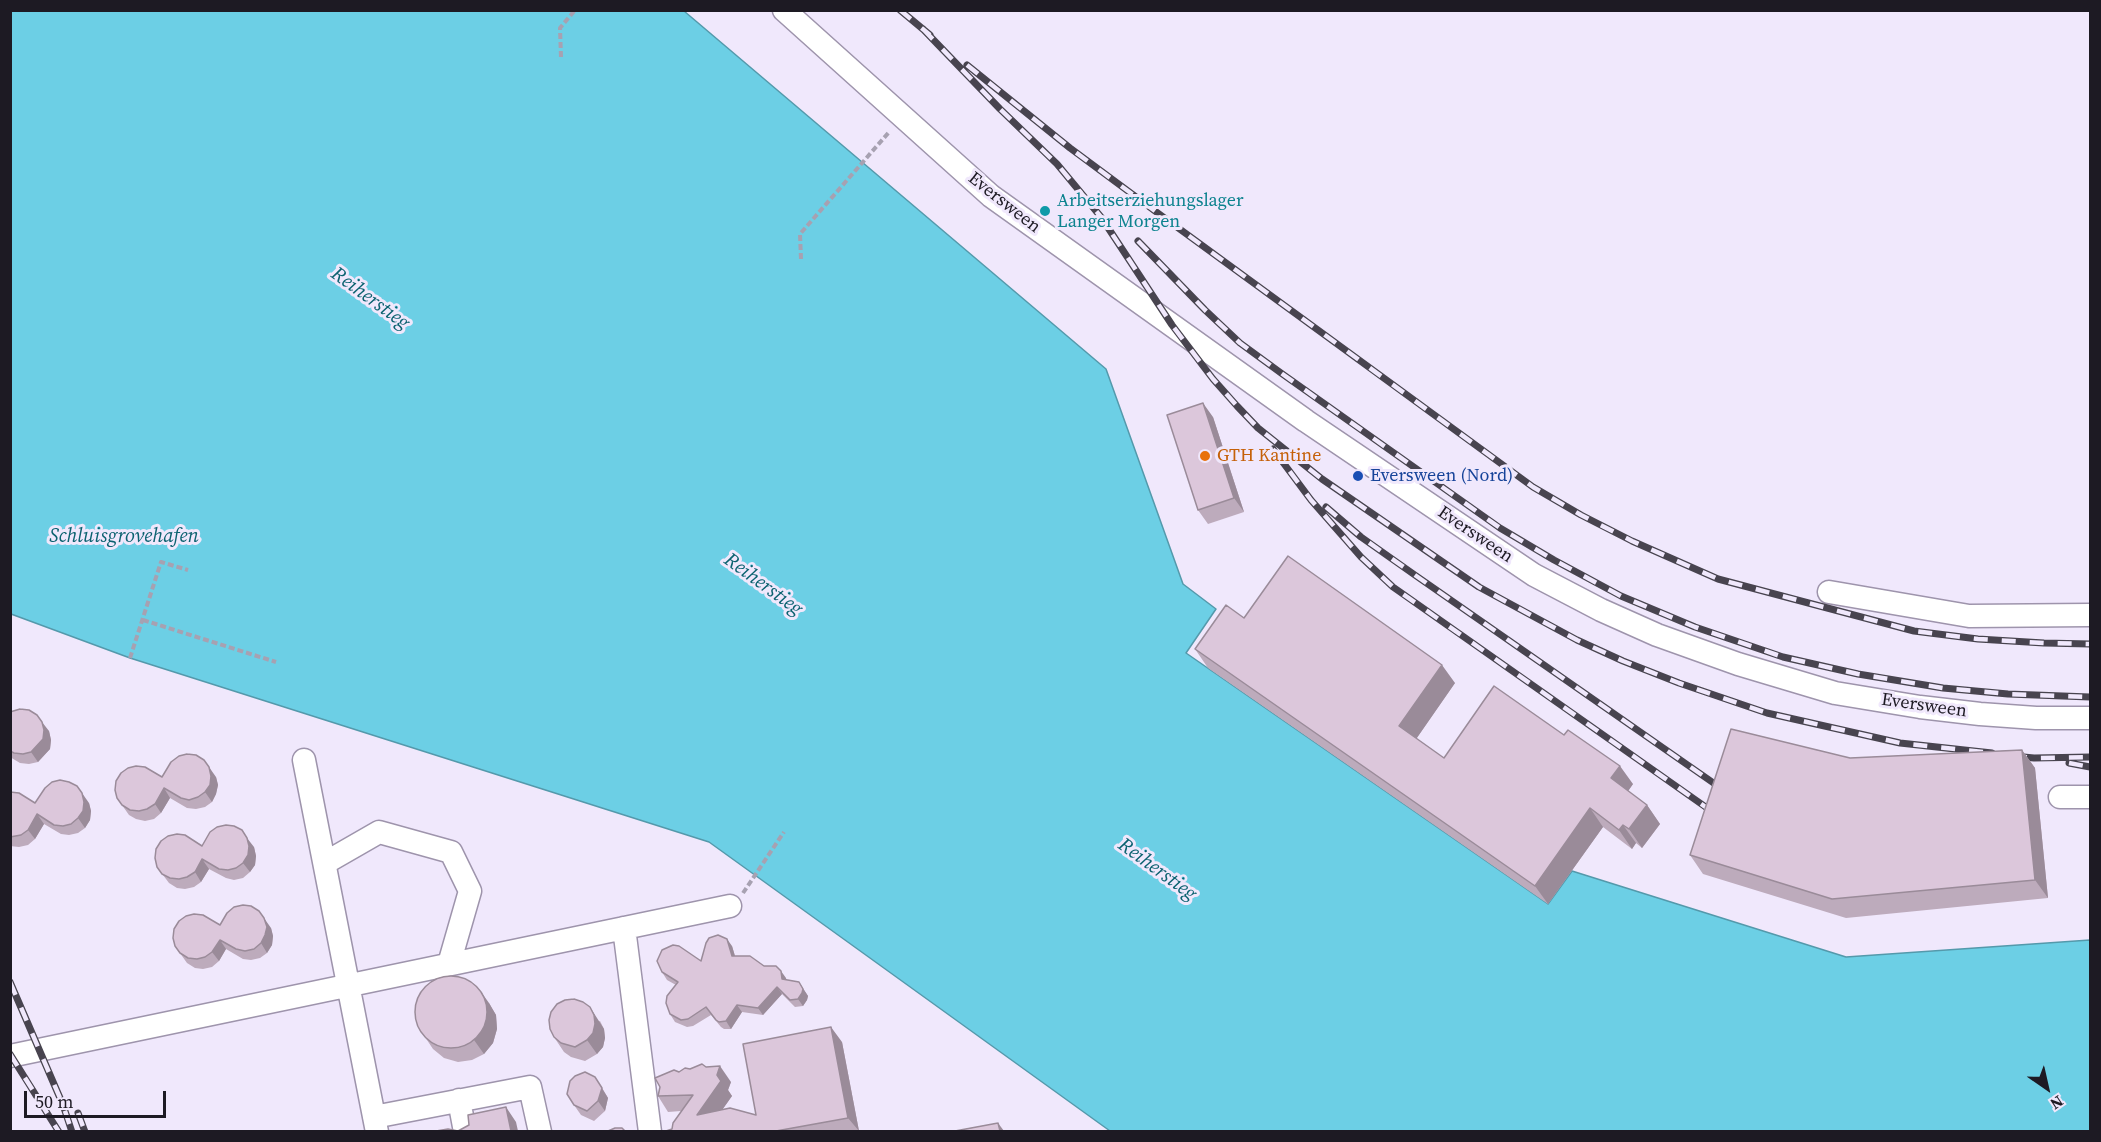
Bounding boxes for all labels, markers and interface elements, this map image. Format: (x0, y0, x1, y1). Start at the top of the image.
street label: Eversween (963, 168, 1045, 238)
place label: Arbeitserziehungslager Langer Morgen (1057, 190, 1244, 232)
marker: Arbeitserziehungslager Langer Morgen (1038, 204, 1052, 218)
water label: Reiherstieg (326, 262, 414, 336)
place label: GTH Kantine (1217, 445, 1321, 467)
marker: GTH Kantine (1198, 449, 1212, 463)
place label: Eversween (Nord) (1370, 465, 1513, 487)
marker: Eversween (Nord) (1351, 469, 1365, 483)
street label: Eversween (1433, 502, 1517, 568)
water label: Schluisgrovehafen (49, 525, 199, 549)
water label: Reiherstieg (719, 548, 807, 622)
street label: Eversween (1880, 689, 1968, 723)
water label: Reiherstieg (1113, 833, 1201, 907)
north arrow (2017, 1058, 2077, 1118)
scale bar (27, 1079, 170, 1117)
text: 50 m (35, 1089, 73, 1114)
text: N (2046, 1091, 2068, 1115)

